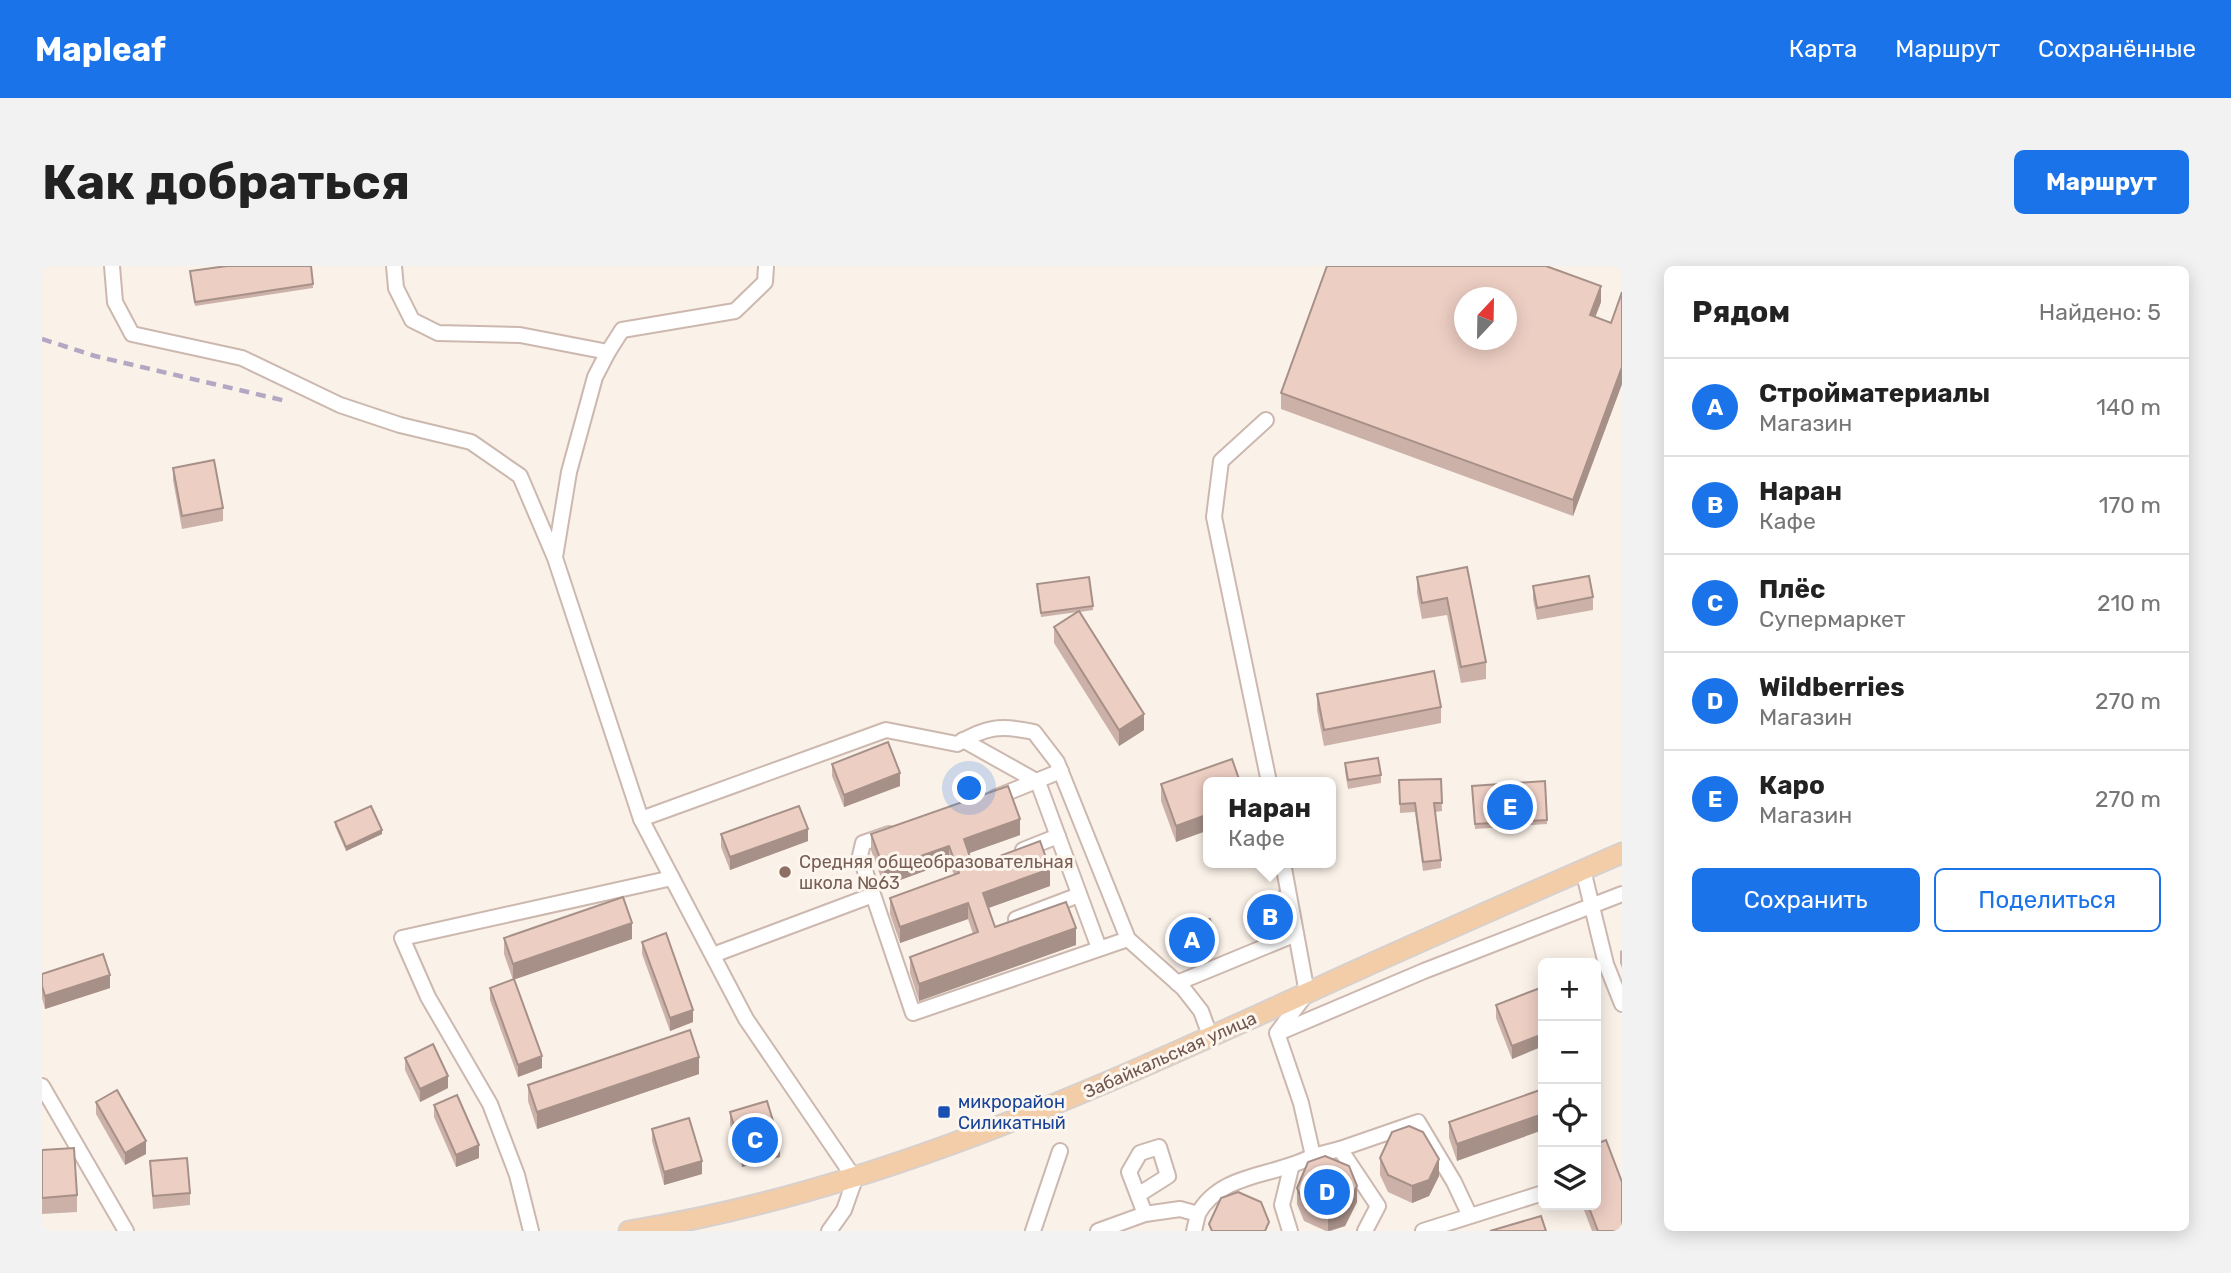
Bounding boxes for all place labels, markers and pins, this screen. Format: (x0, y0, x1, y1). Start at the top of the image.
pin: E (1487, 781, 1533, 833)
place label: Средняя общеобразовательная школа №63 (799, 851, 1074, 894)
marker: Средняя общеобразовательная школа №63 (777, 864, 793, 880)
pin: B (1247, 891, 1293, 943)
pin: A (1169, 914, 1215, 966)
place label: микрорайон Силикатный (958, 1091, 1066, 1134)
marker: микрорайон Силикатный (936, 1104, 952, 1120)
pin: C (732, 1114, 778, 1166)
pin: D (1304, 1166, 1350, 1218)

